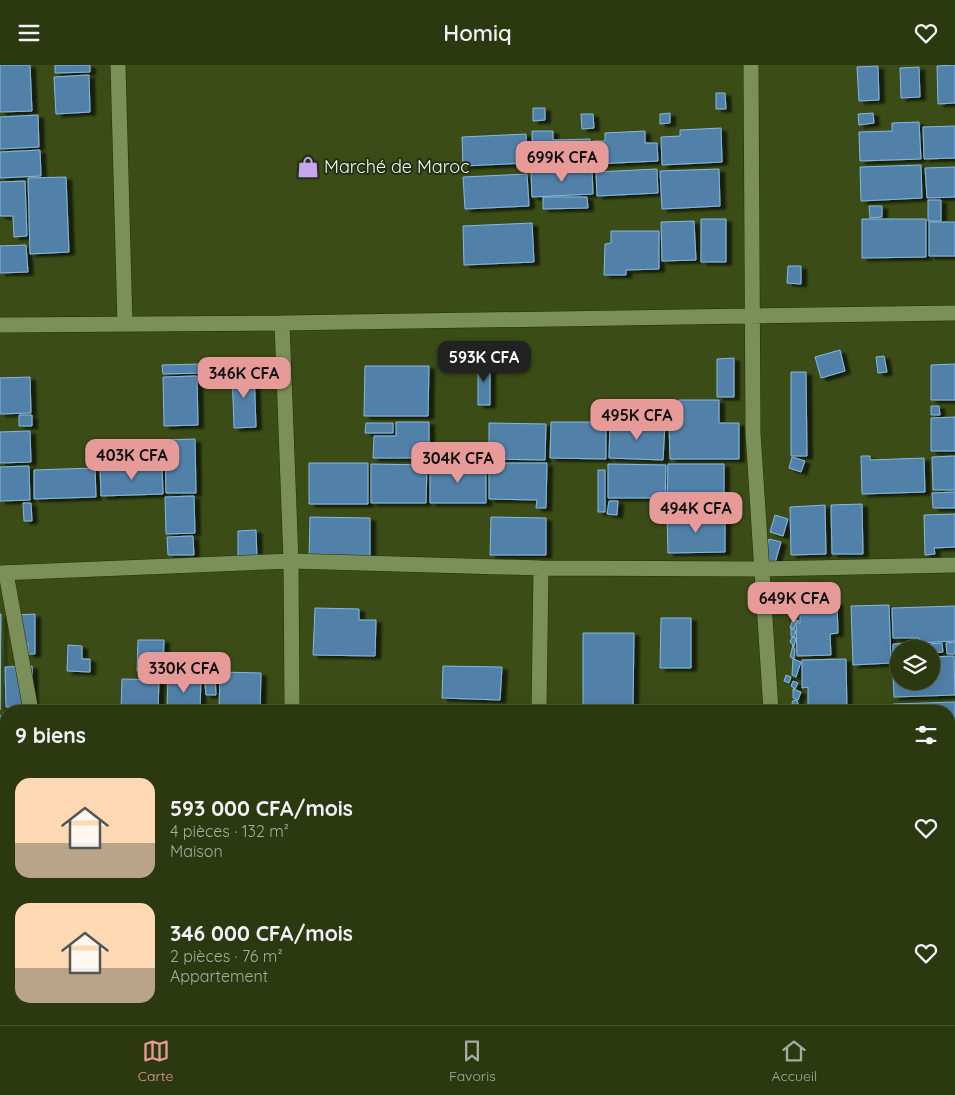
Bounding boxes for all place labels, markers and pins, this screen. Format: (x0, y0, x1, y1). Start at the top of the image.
pin: 699K CFA (510, 141, 614, 183)
shop icon: Marché de Maroc (295, 154, 321, 180)
place label: Marché de Maroc (324, 155, 469, 178)
pin: 593K CFA (432, 341, 536, 383)
pin: 346K CFA (192, 357, 296, 399)
pin: 495K CFA (585, 399, 689, 441)
pin: 403K CFA (80, 439, 184, 481)
pin: 304K CFA (406, 441, 510, 484)
pin: 494K CFA (644, 491, 748, 534)
pin: 649K CFA (742, 581, 846, 624)
pin: 330K CFA (132, 651, 236, 694)

